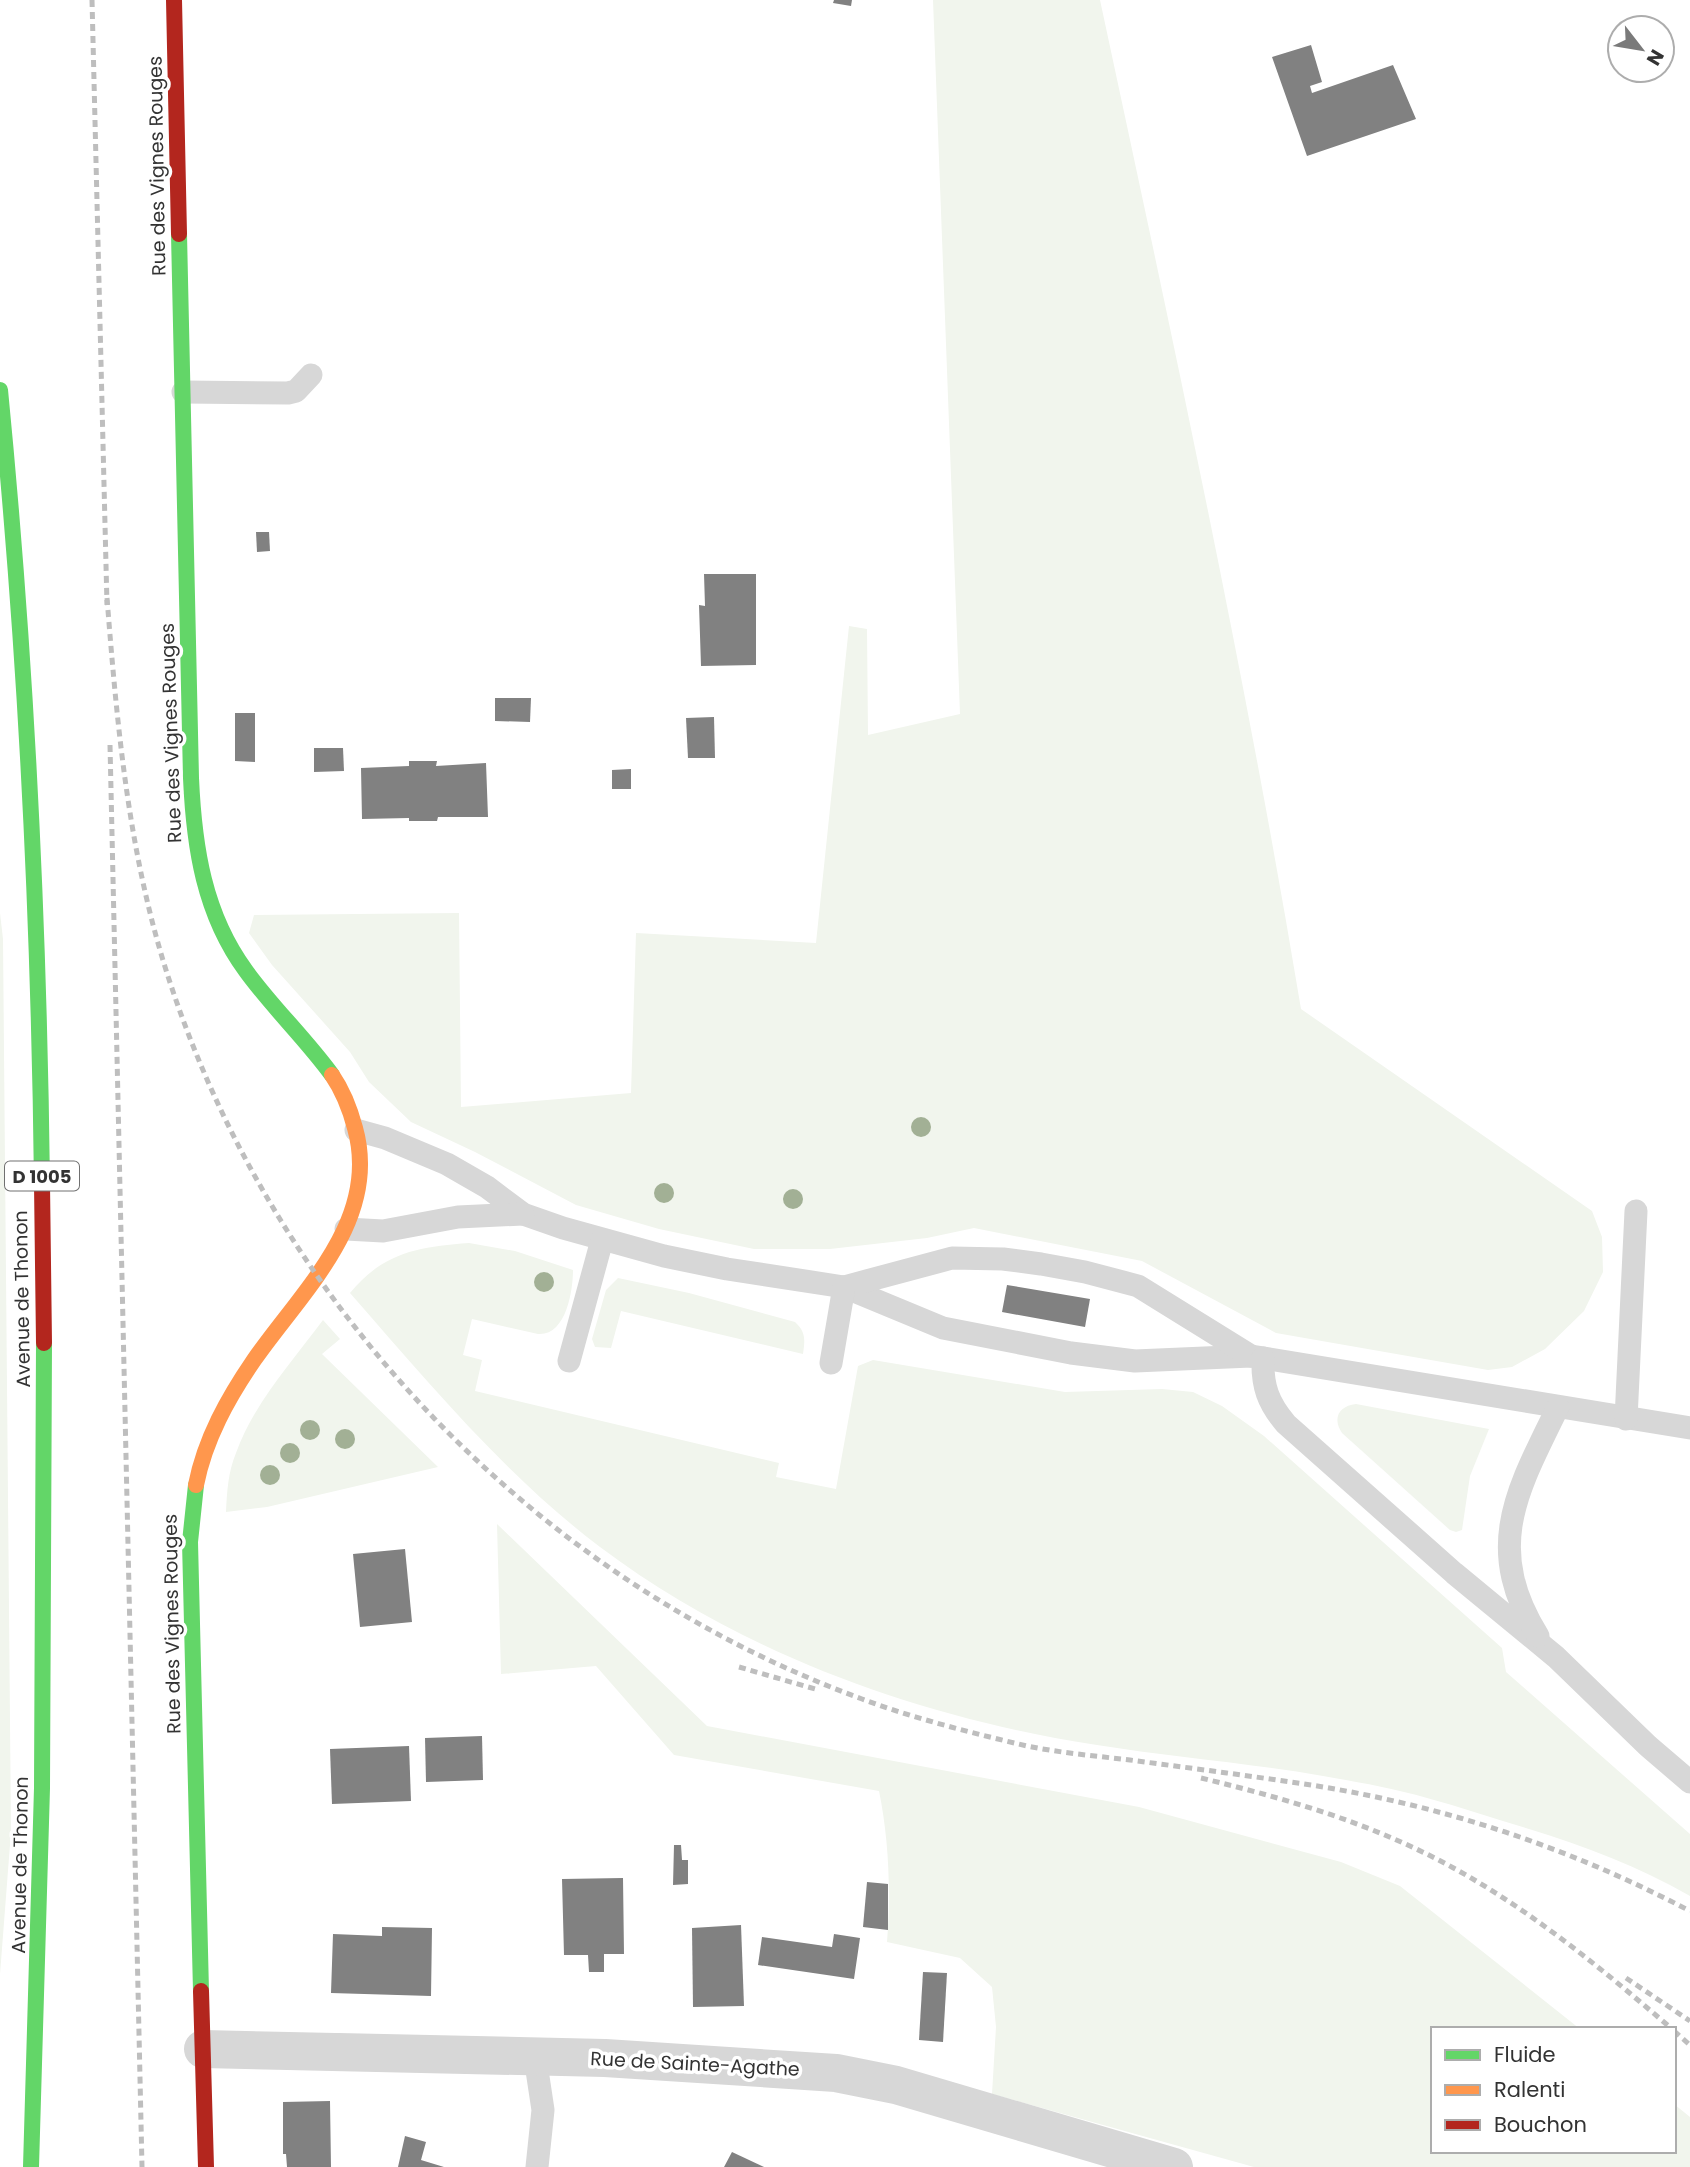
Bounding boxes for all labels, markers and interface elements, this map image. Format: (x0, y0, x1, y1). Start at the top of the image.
north arrow (1606, 14, 1676, 84)
text: N (1640, 44, 1670, 71)
street label: Rue des Vignes Rouges (142, 56, 172, 276)
street label: Rue des Vignes Rouges (154, 623, 188, 843)
road number: D 1005 (5, 1162, 79, 1190)
street label: Avenue de Thonon (7, 1210, 37, 1388)
street label: Rue des Vignes Rouges (157, 1514, 187, 1734)
street label: Avenue de Thonon (5, 1776, 35, 1954)
legend (1431, 2027, 1676, 2153)
text: Fluide (1494, 2040, 1556, 2069)
street label: Rue de Sainte-Agathe (590, 2045, 800, 2083)
text: Ralenti (1494, 2075, 1565, 2104)
text: Bouchon (1494, 2110, 1587, 2139)

